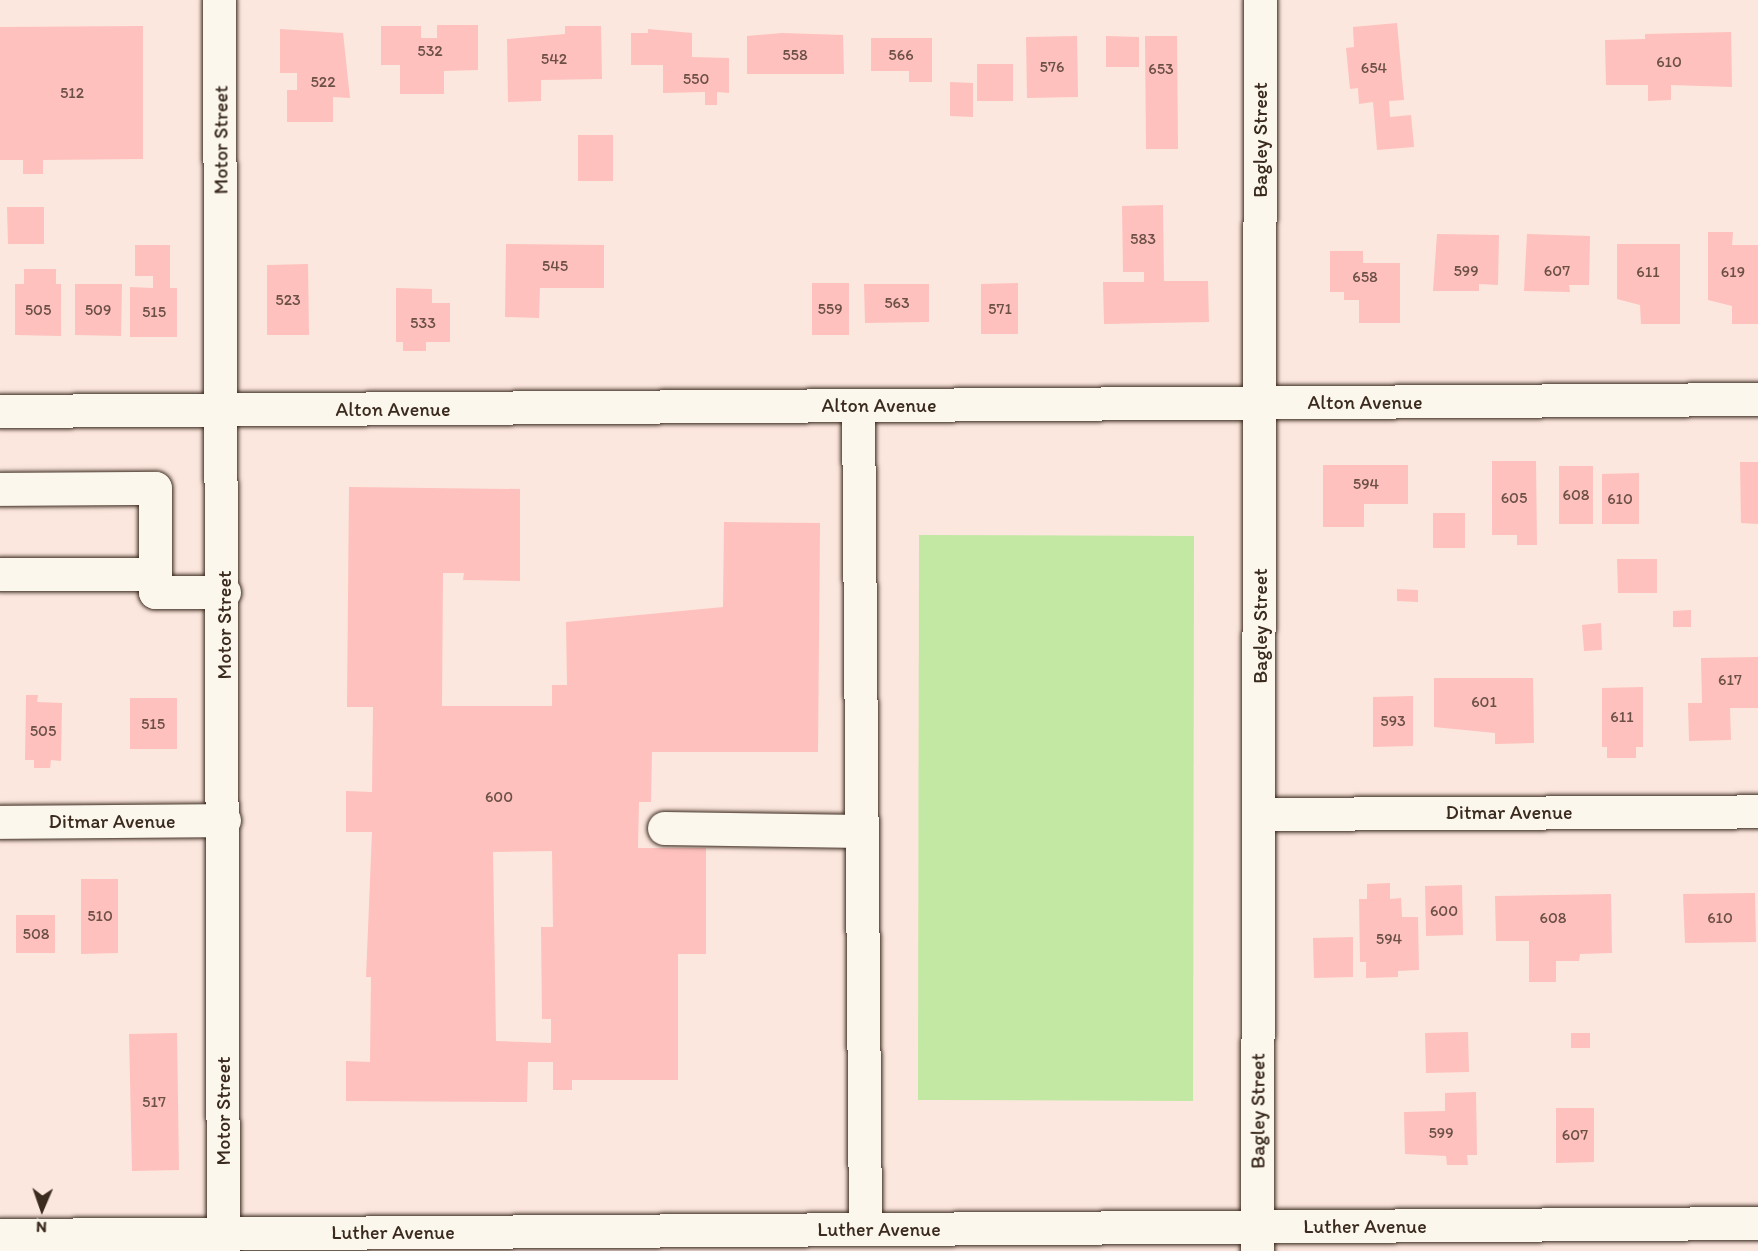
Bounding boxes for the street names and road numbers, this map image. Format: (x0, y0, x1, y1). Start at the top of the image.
street label: Bagley Street (1248, 82, 1272, 198)
street label: Motor Street (209, 86, 233, 194)
street label: Alton Avenue (1308, 390, 1422, 414)
street label: Alton Avenue (822, 393, 936, 417)
street label: Alton Avenue (336, 397, 450, 421)
street label: Bagley Street (1248, 568, 1272, 684)
street label: Motor Street (212, 571, 236, 679)
street label: Ditmar Avenue (1446, 800, 1572, 824)
street label: Ditmar Avenue (49, 809, 175, 833)
street label: Bagley Street (1246, 1053, 1270, 1169)
street label: Motor Street (211, 1057, 235, 1165)
street label: Luther Avenue (1303, 1214, 1427, 1238)
street label: Luther Avenue (817, 1217, 941, 1241)
street label: Luther Avenue (331, 1220, 455, 1244)

